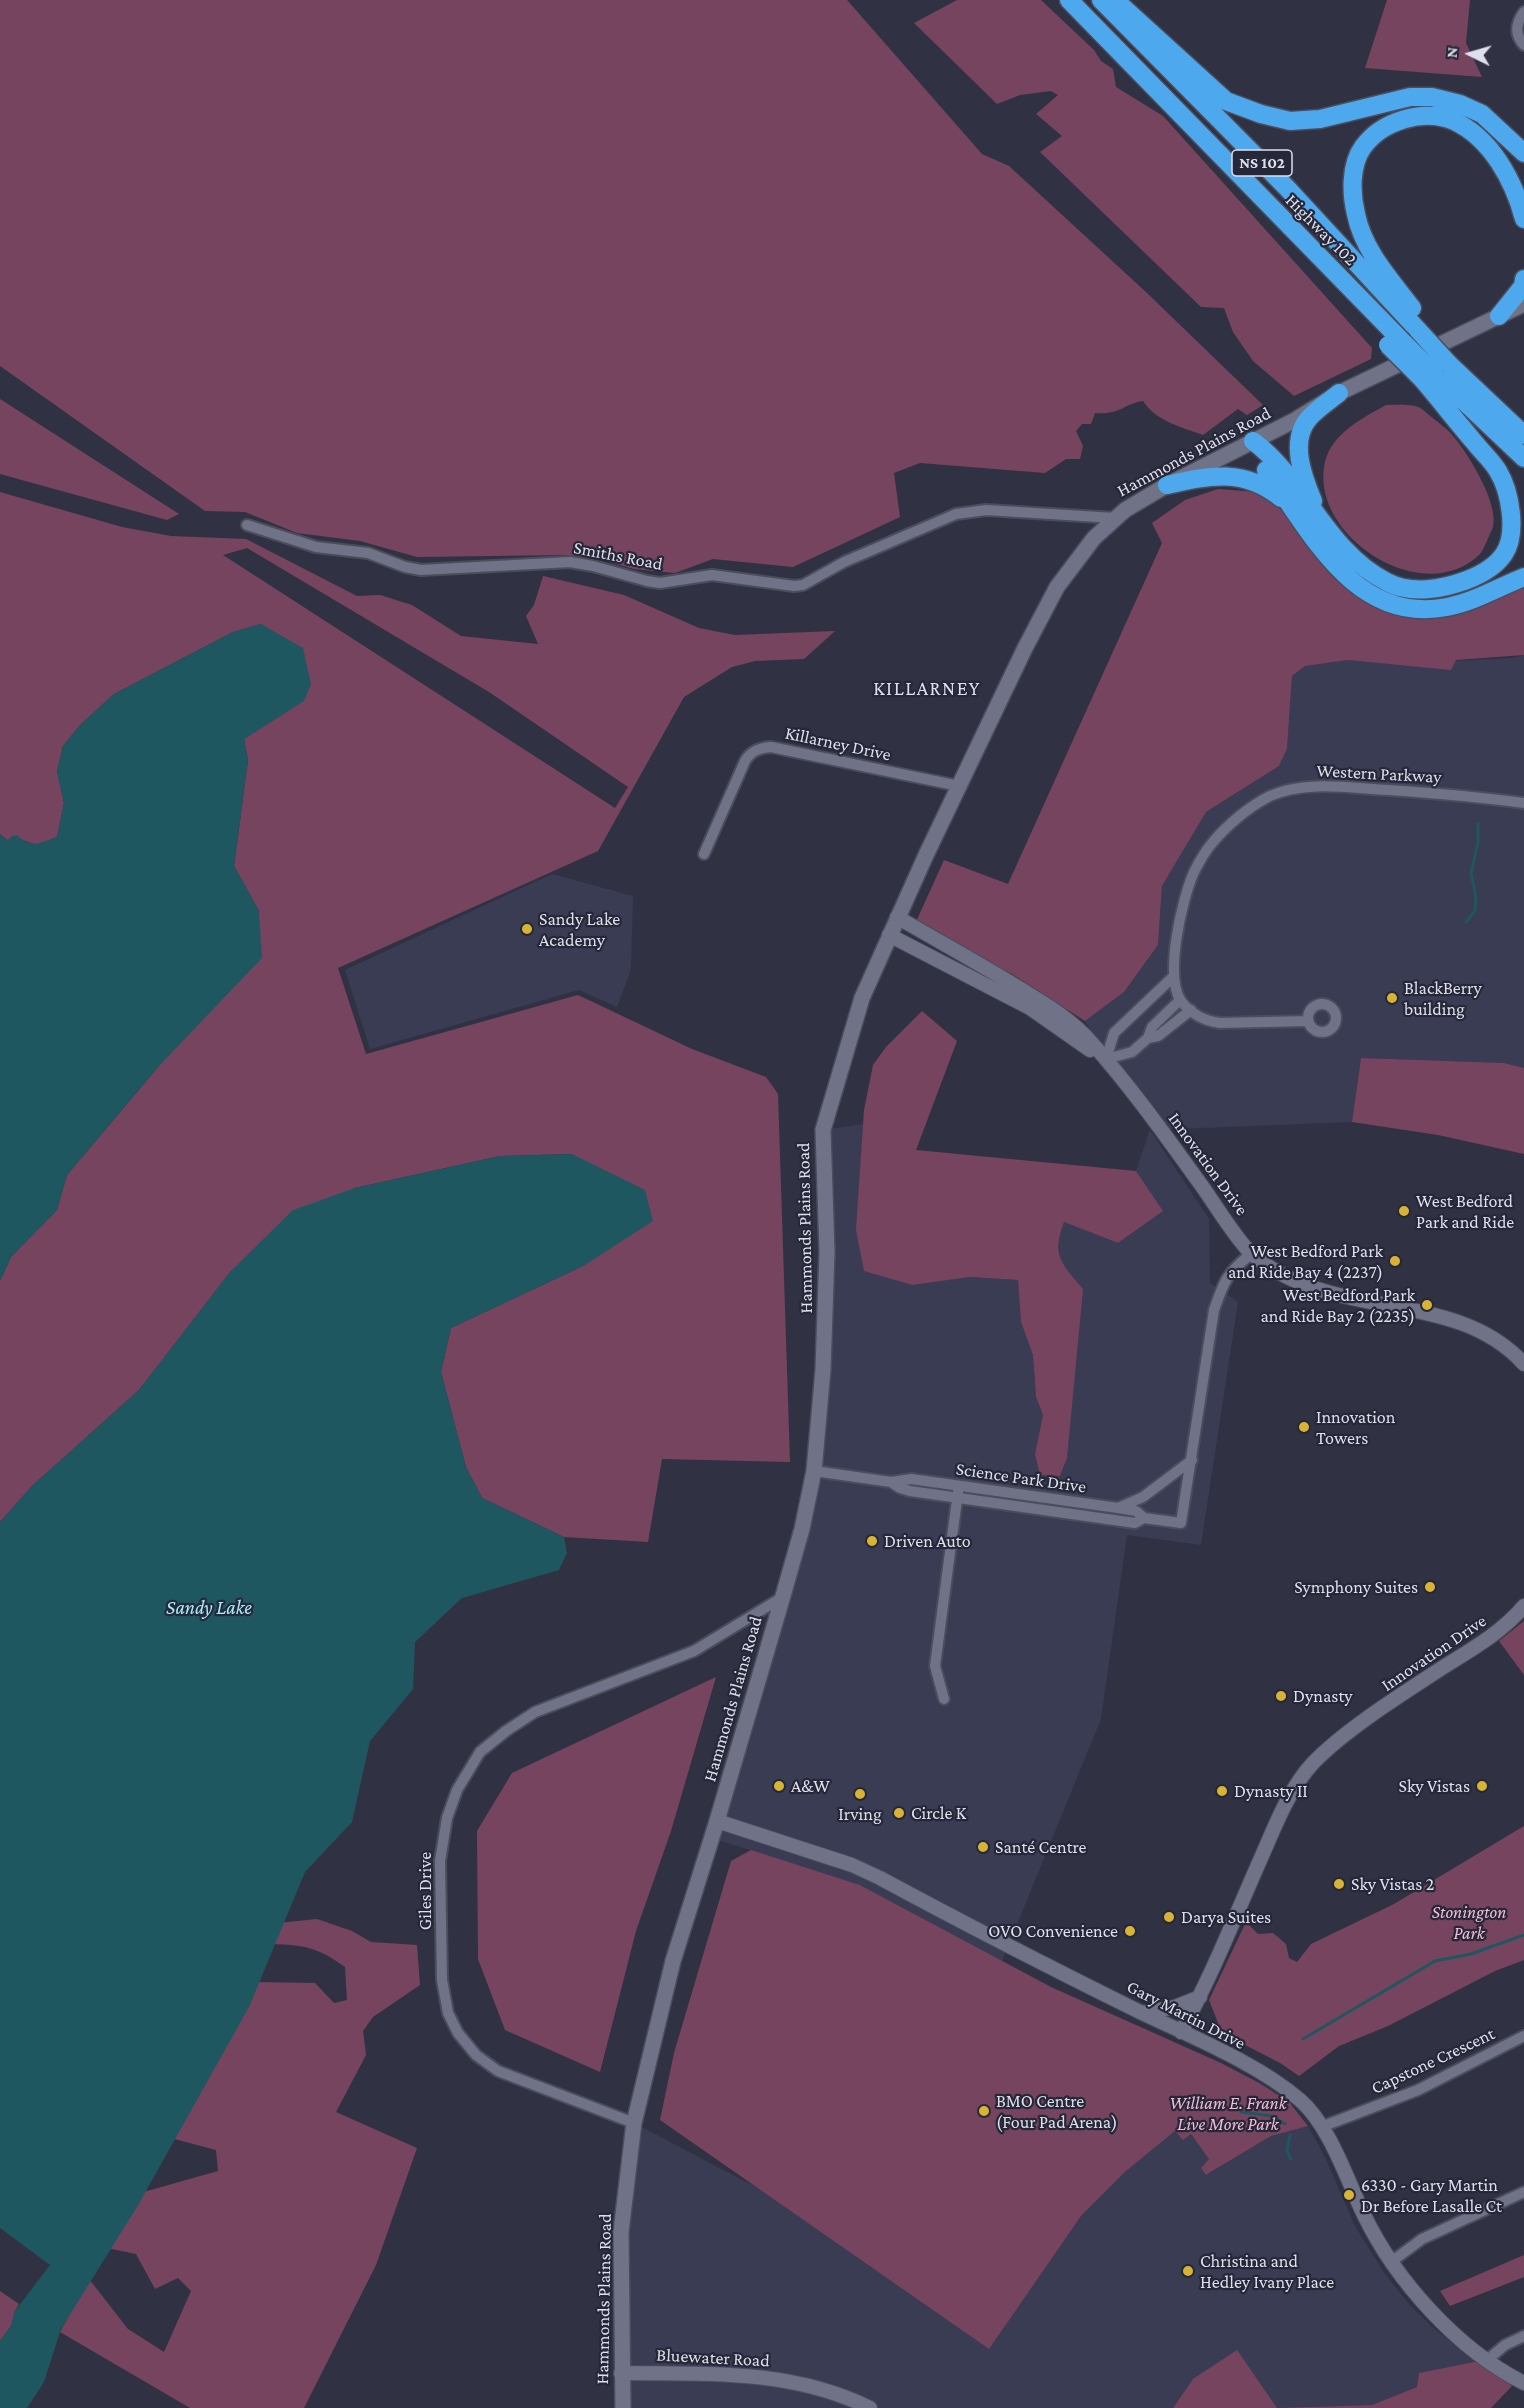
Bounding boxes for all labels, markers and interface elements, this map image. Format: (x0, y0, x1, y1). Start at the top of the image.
north arrow (1440, 24, 1500, 84)
text: N (1443, 46, 1461, 59)
road number: NS 102 (1232, 150, 1292, 176)
street label: Highway 102 (1281, 190, 1361, 270)
street label: Hammonds Plains Road (1113, 402, 1275, 502)
street label: Smiths Road (572, 537, 664, 575)
district label: KILLARNEY (873, 677, 981, 701)
street label: Killarney Drive (783, 722, 893, 766)
street label: Western Parkway (1316, 760, 1442, 788)
place label: Sandy Lake Academy (539, 908, 620, 950)
marker: Sandy Lake Academy (520, 922, 534, 936)
place label: BlackBerry building (1404, 977, 1482, 1020)
marker: BlackBerry building (1385, 991, 1399, 1005)
street label: Innovation Drive (1163, 1108, 1253, 1220)
street label: Hammonds Plains Road (793, 1142, 817, 1314)
place label: West Bedford Park and Ride (1416, 1190, 1514, 1232)
marker: West Bedford Park and Ride (1397, 1204, 1411, 1218)
place label: West Bedford Park and Ride Bay 4 (2237) (1228, 1240, 1383, 1282)
marker: West Bedford Park and Ride Bay 4 (2237) (1388, 1254, 1402, 1268)
place label: West Bedford Park and Ride Bay 2 (2235) (1260, 1284, 1415, 1326)
marker: West Bedford Park and Ride Bay 2 (2235) (1420, 1298, 1434, 1312)
place label: Innovation Towers (1316, 1406, 1395, 1448)
marker: Innovation Towers (1297, 1420, 1311, 1434)
street label: Science Park Drive (954, 1458, 1088, 1498)
place label: Driven Auto (884, 1530, 971, 1552)
marker: Driven Auto (865, 1534, 879, 1548)
place label: Symphony Suites (1294, 1576, 1418, 1598)
marker: Symphony Suites (1423, 1580, 1437, 1594)
water label: Sandy Lake (166, 1596, 252, 1620)
street label: Innovation Drive (1377, 1610, 1491, 1696)
street label: Hammonds Plains Road (699, 1614, 767, 1784)
place label: Dynasty (1293, 1685, 1353, 1707)
marker: Dynasty (1274, 1689, 1288, 1703)
place label: A&W (791, 1775, 830, 1797)
place label: Sky Vistas (1399, 1775, 1470, 1797)
marker: A&W (772, 1779, 786, 1793)
marker: Sky Vistas (1475, 1779, 1489, 1793)
place label: Dynasty II (1234, 1780, 1308, 1802)
marker: Dynasty II (1215, 1784, 1229, 1798)
marker: Irving (853, 1787, 867, 1801)
place label: Circle K (911, 1802, 966, 1824)
place label: Irving (838, 1803, 882, 1825)
marker: Circle K (892, 1806, 906, 1820)
place label: Santé Centre (995, 1836, 1087, 1858)
marker: Santé Centre (976, 1840, 990, 1854)
street label: Giles Drive (414, 1852, 436, 1930)
place label: Sky Vistas 2 (1351, 1873, 1434, 1895)
marker: Sky Vistas 2 (1332, 1877, 1346, 1891)
park label: Stonington Park (1432, 1901, 1506, 1944)
place label: Darya Suites (1181, 1906, 1271, 1928)
marker: Darya Suites (1162, 1910, 1176, 1924)
place label: OVO Convenience (988, 1920, 1118, 1942)
marker: OVO Convenience (1123, 1924, 1137, 1938)
street label: Gary Martin Drive (1123, 1976, 1249, 2054)
street label: Capstone Crescent (1368, 2023, 1498, 2099)
place label: BMO Centre (Four Pad Arena) (996, 2090, 1117, 2132)
park label: William E. Frank Live More Park (1169, 2092, 1287, 2134)
marker: BMO Centre (Four Pad Arena) (977, 2104, 991, 2118)
place label: 6330 - Gary Martin Dr Before Lasalle Ct (1361, 2174, 1502, 2216)
marker: 6330 - Gary Martin Dr Before Lasalle Ct (1342, 2188, 1356, 2202)
street label: Hammonds Plains Road (592, 2213, 616, 2385)
place label: Christina and Hedley Ivany Place (1200, 2250, 1334, 2292)
marker: Christina and Hedley Ivany Place (1181, 2264, 1195, 2278)
street label: Bluewater Road (656, 2344, 770, 2372)

